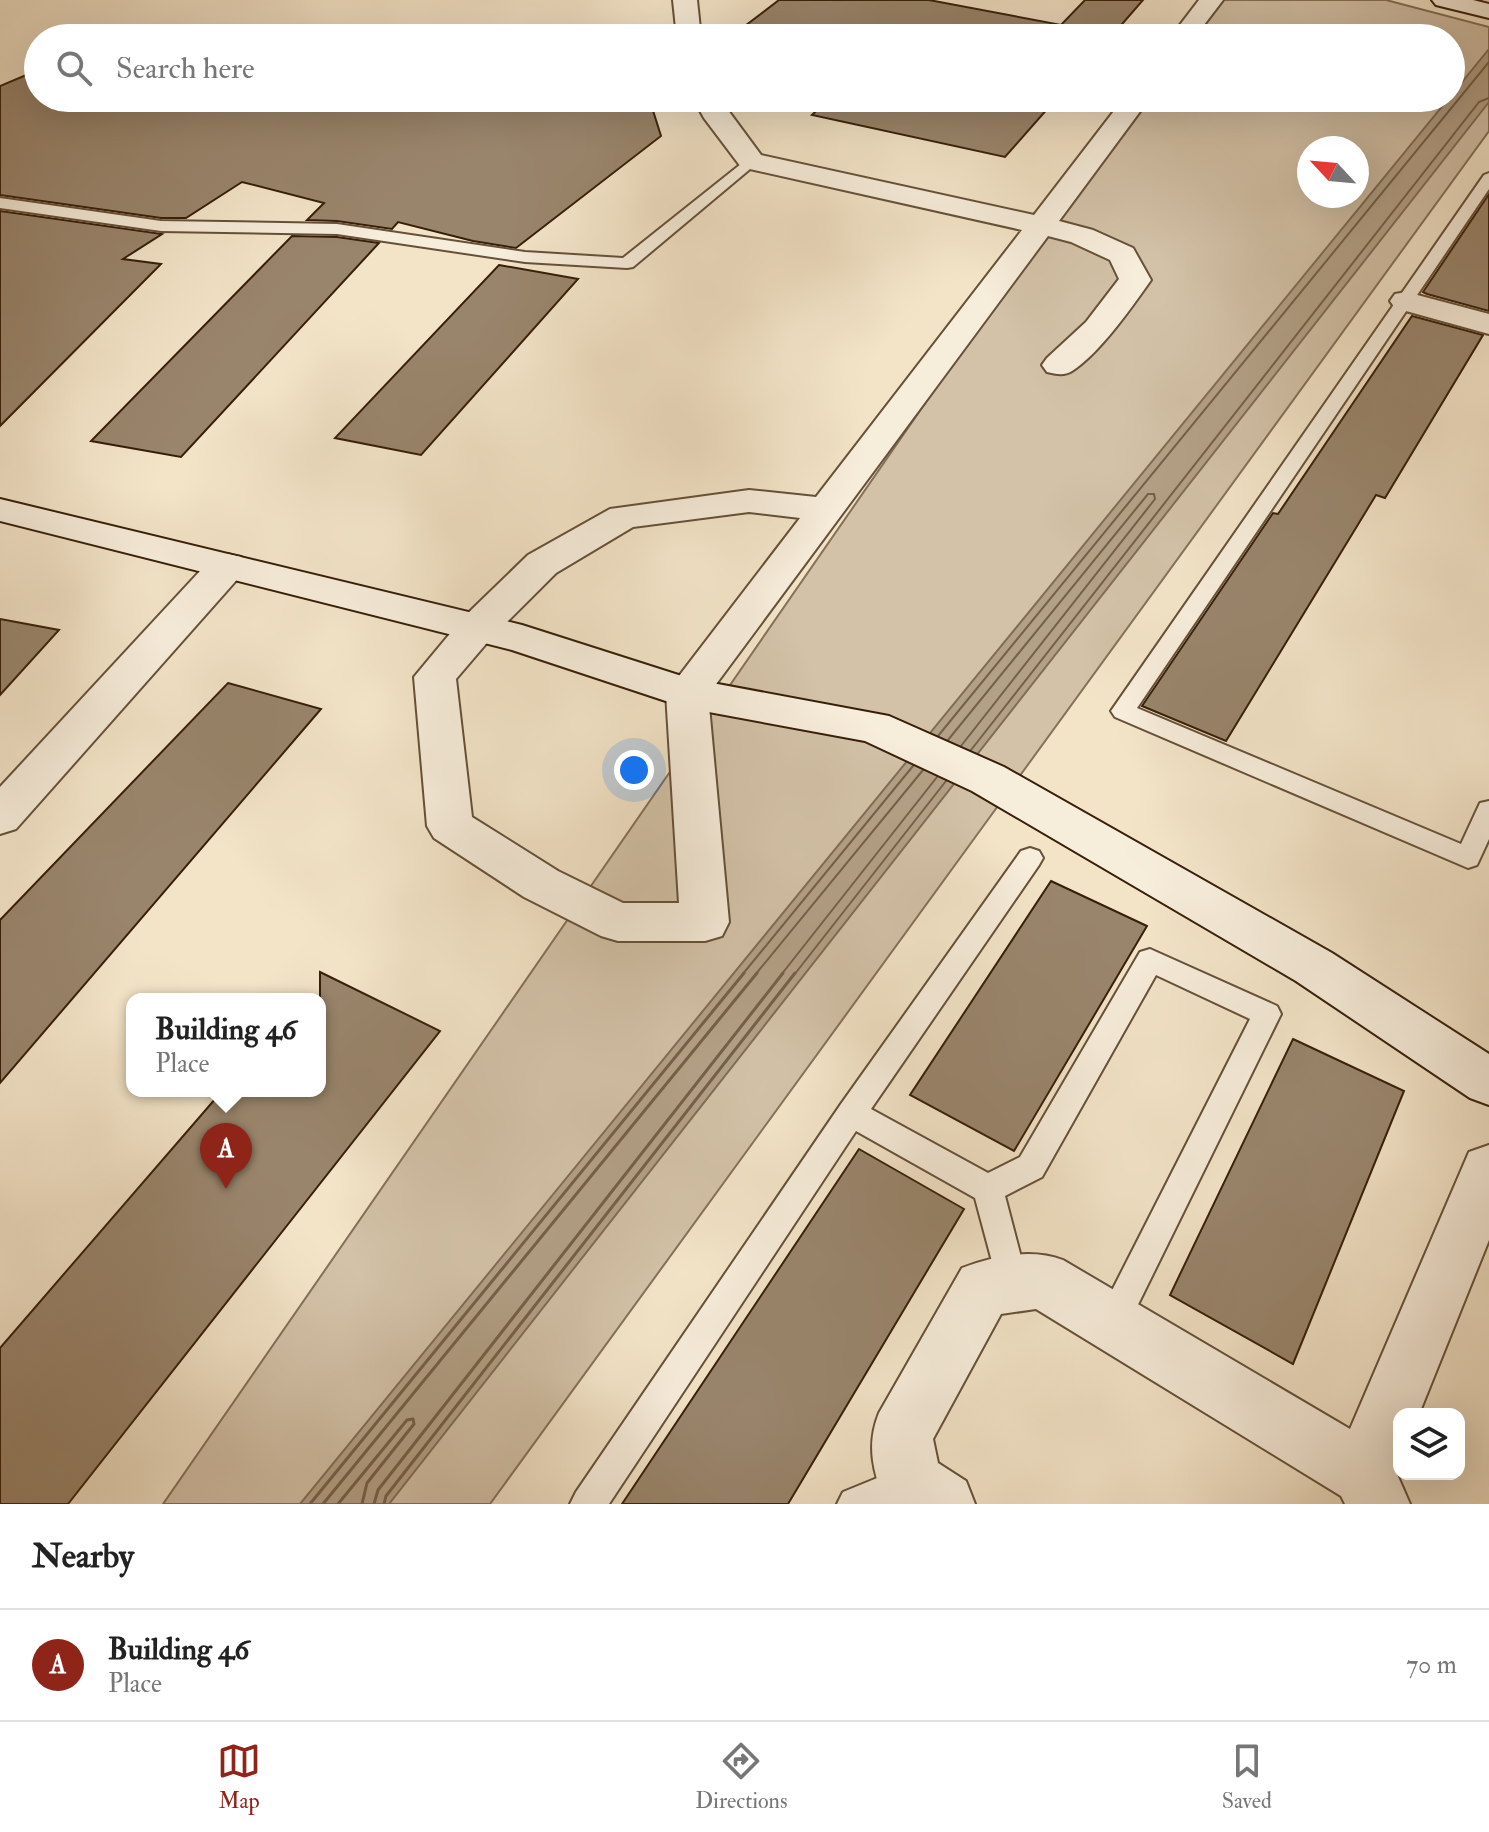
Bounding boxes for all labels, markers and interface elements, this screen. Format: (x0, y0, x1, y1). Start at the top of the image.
search box (24, 24, 1465, 112)
icon: search (52, 46, 96, 90)
text: Search here (116, 50, 255, 87)
north arrow (1297, 136, 1369, 208)
your location (614, 750, 654, 790)
popup (126, 993, 326, 1097)
text: Building 46 (155, 1011, 297, 1048)
text: Place (155, 1048, 209, 1080)
pin: A (200, 1123, 252, 1189)
map controls (1393, 1408, 1465, 1480)
button: layers (1393, 1408, 1465, 1480)
text: Nearby (32, 1535, 134, 1578)
text: Building 46 (108, 1631, 249, 1668)
text: A (50, 1649, 66, 1681)
text: 70 m (1406, 1649, 1457, 1681)
text: Place (108, 1668, 162, 1700)
tab: Map (217, 1739, 261, 1815)
tab: Directions (695, 1739, 788, 1815)
tab: Saved (1222, 1739, 1272, 1815)

